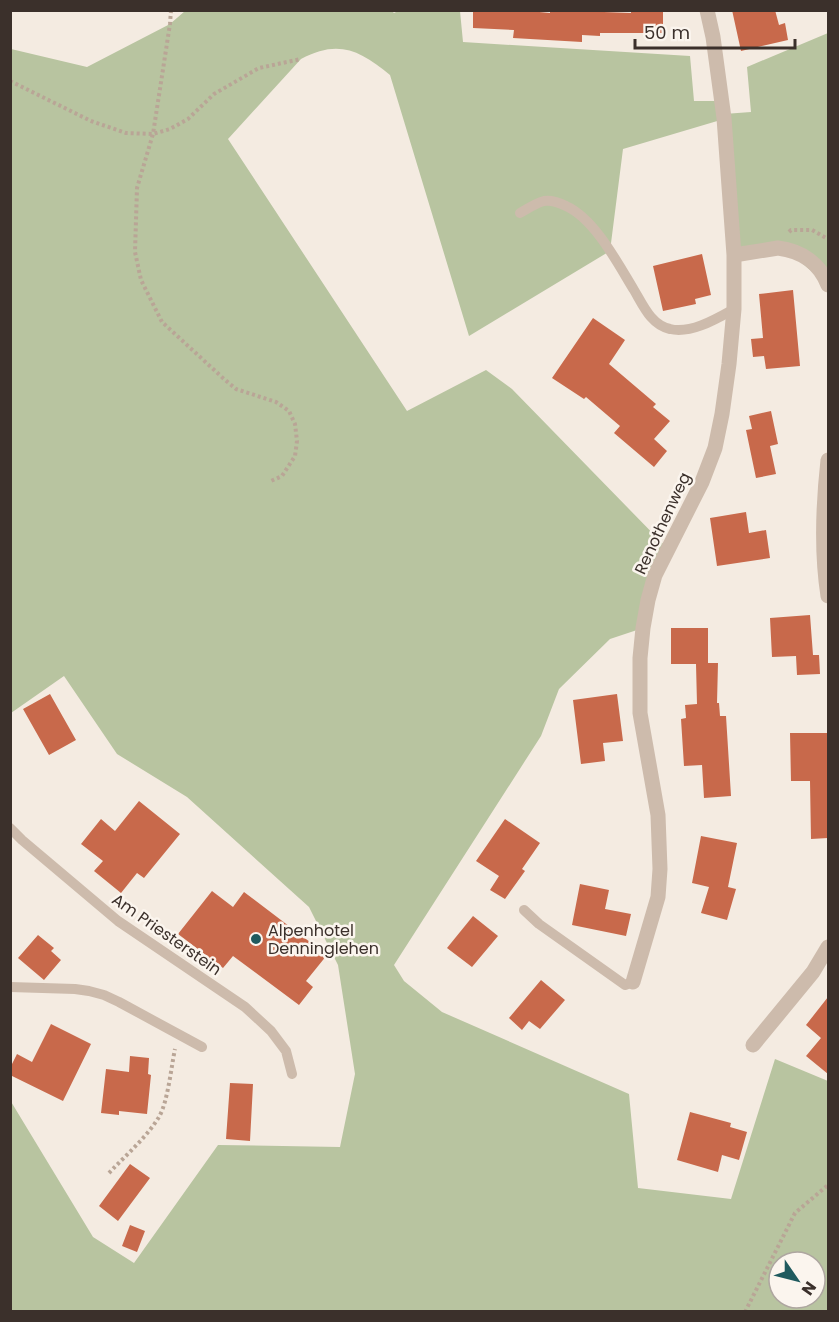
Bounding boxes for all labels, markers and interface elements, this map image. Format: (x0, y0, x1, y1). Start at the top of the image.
scale bar (635, 12, 796, 50)
text: 50 m (644, 20, 690, 45)
street label: Renothenweg (629, 468, 696, 578)
street label: Am Priesterstein (107, 888, 226, 981)
place label: Alpenhotel Denninglehen (268, 919, 379, 960)
marker: Alpenhotel Denninglehen (249, 932, 263, 946)
north arrow (767, 1250, 827, 1310)
text: N (796, 1277, 822, 1300)

